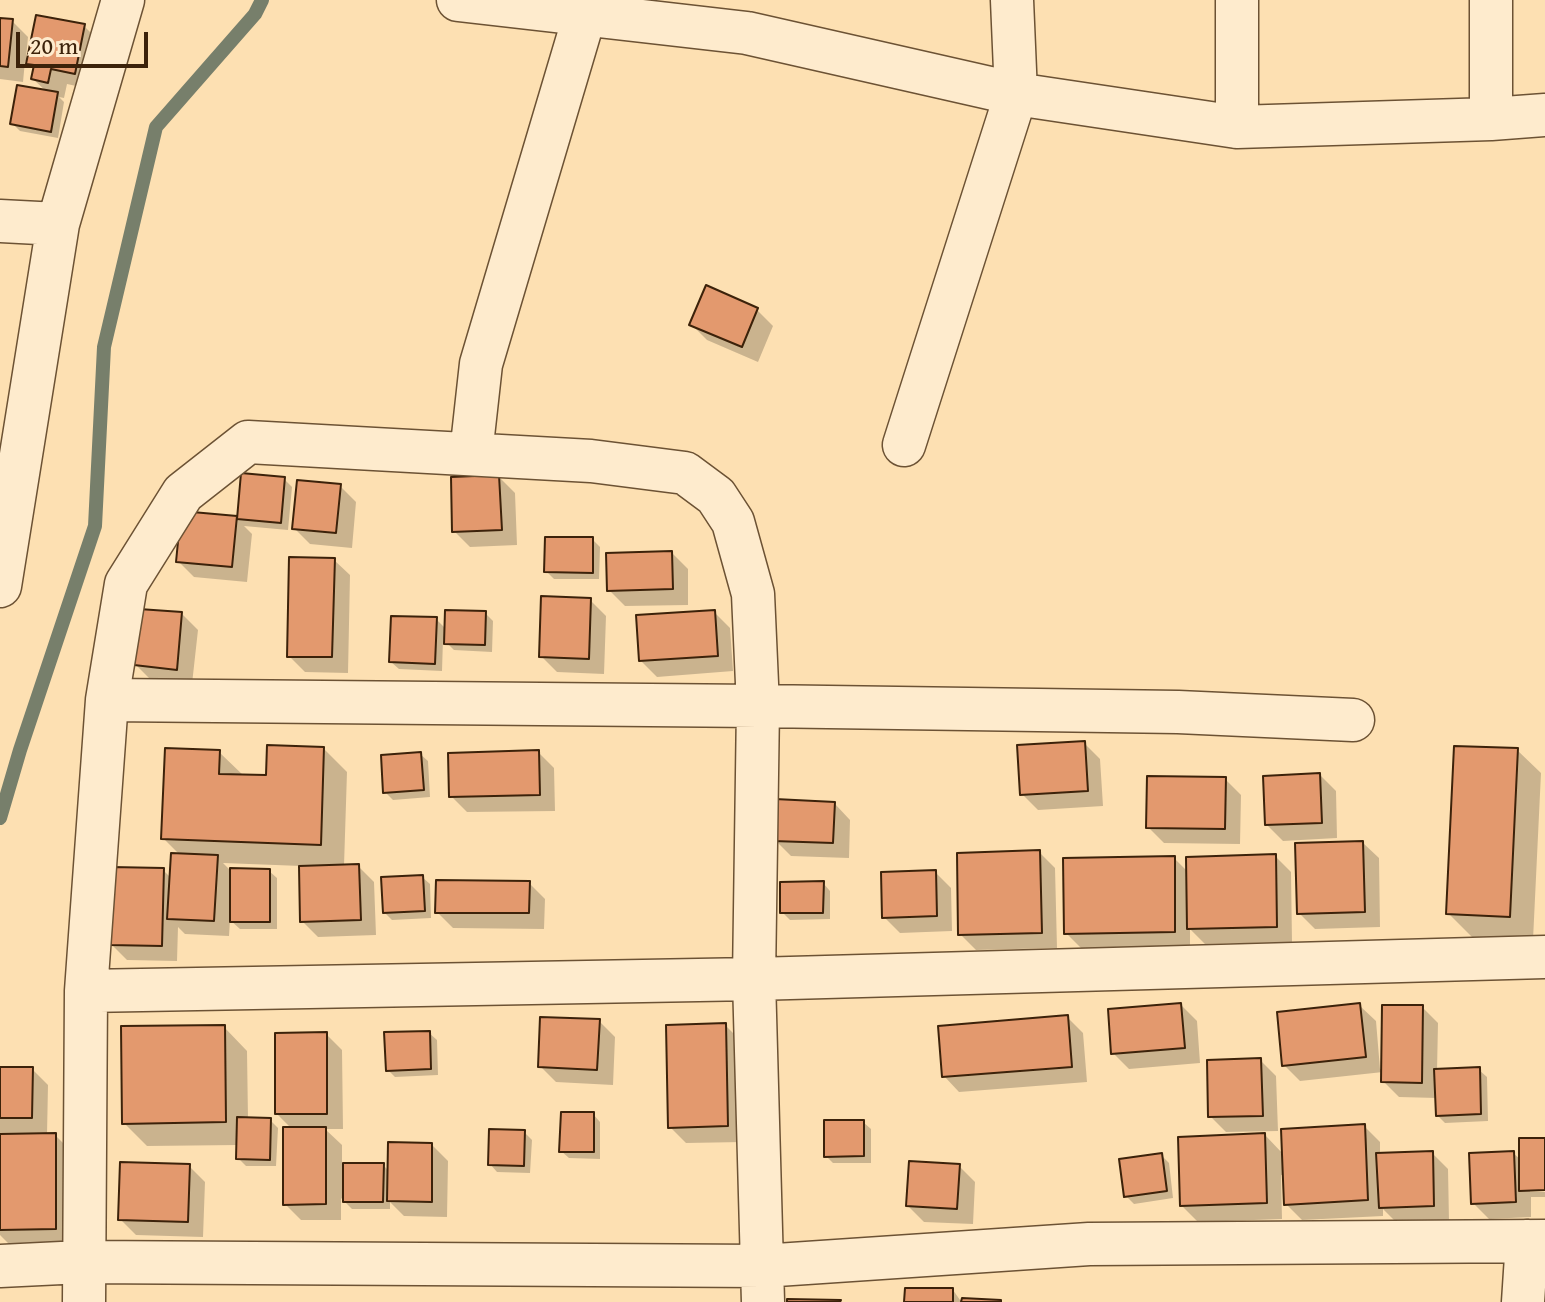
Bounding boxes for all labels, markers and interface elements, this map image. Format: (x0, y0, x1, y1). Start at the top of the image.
scale bar (20, 16, 152, 66)
text: 20 m (30, 28, 78, 63)

